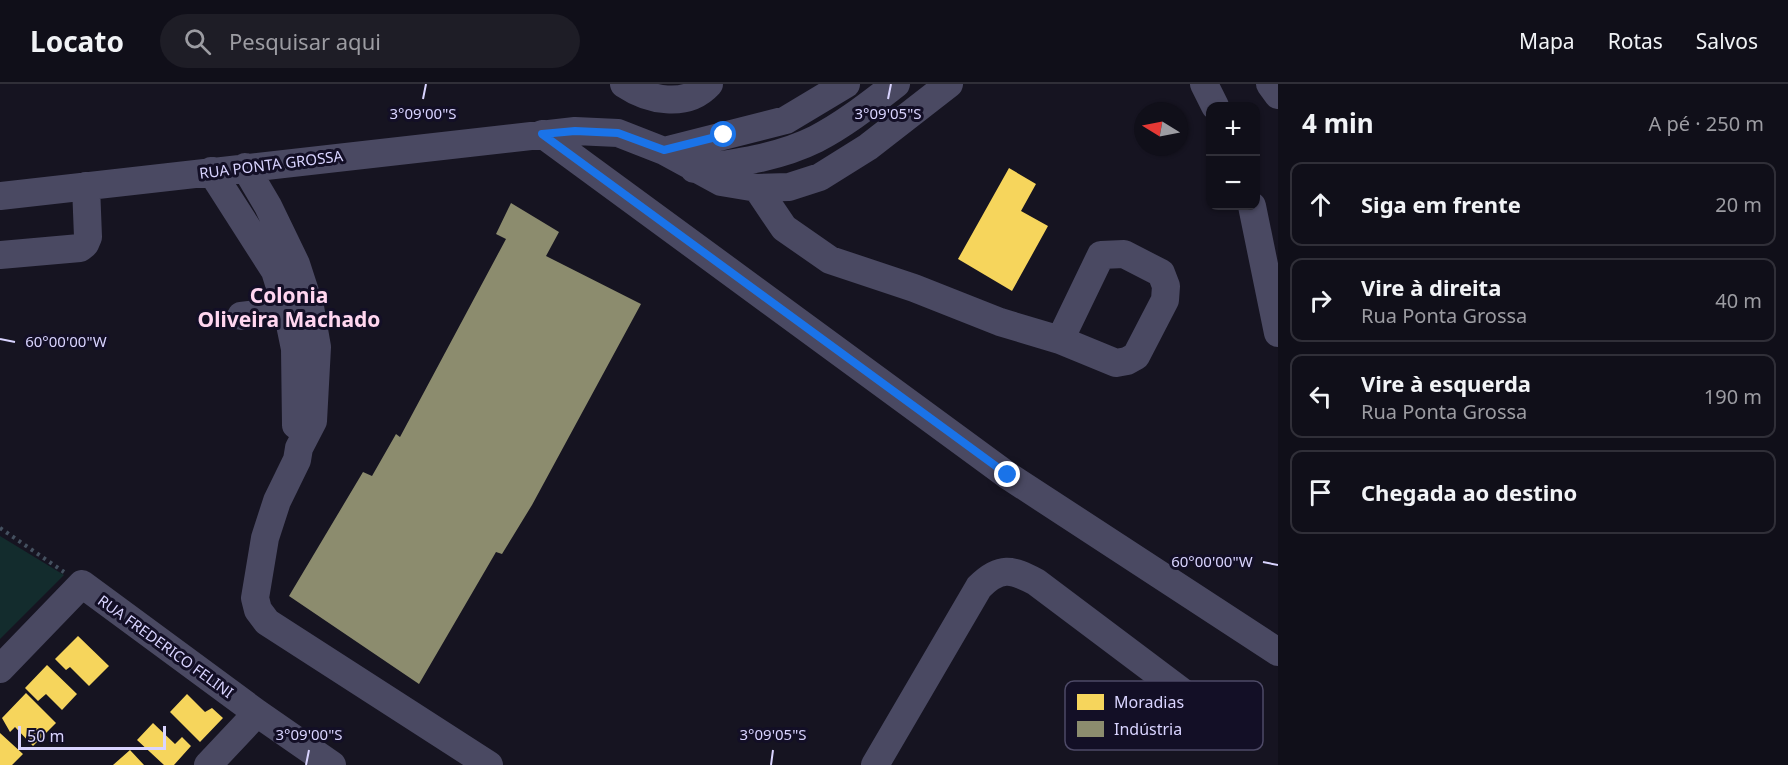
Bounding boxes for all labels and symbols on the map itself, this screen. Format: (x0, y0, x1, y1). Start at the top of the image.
north arrow (1134, 102, 1188, 156)
text: 3°09'00"S (389, 103, 457, 123)
text: 3°09'05"S (854, 103, 922, 123)
route start (710, 121, 736, 147)
street label: RUA PONTA GROSSA (198, 145, 344, 183)
district label: Colonia Oliveira Machado (198, 281, 380, 333)
text: 60°00'00"W (25, 331, 107, 351)
route end (994, 461, 1020, 487)
text: 60°00'00"W (1171, 551, 1253, 571)
street label: RUA FREDERICO FELINI (94, 590, 238, 702)
legend (1065, 681, 1263, 750)
text: Moradias (1114, 691, 1184, 713)
text: Indústria (1114, 718, 1182, 740)
scale bar (18, 723, 166, 750)
text: 3°09'00"S (275, 724, 343, 744)
text: 3°09'05"S (739, 724, 807, 744)

